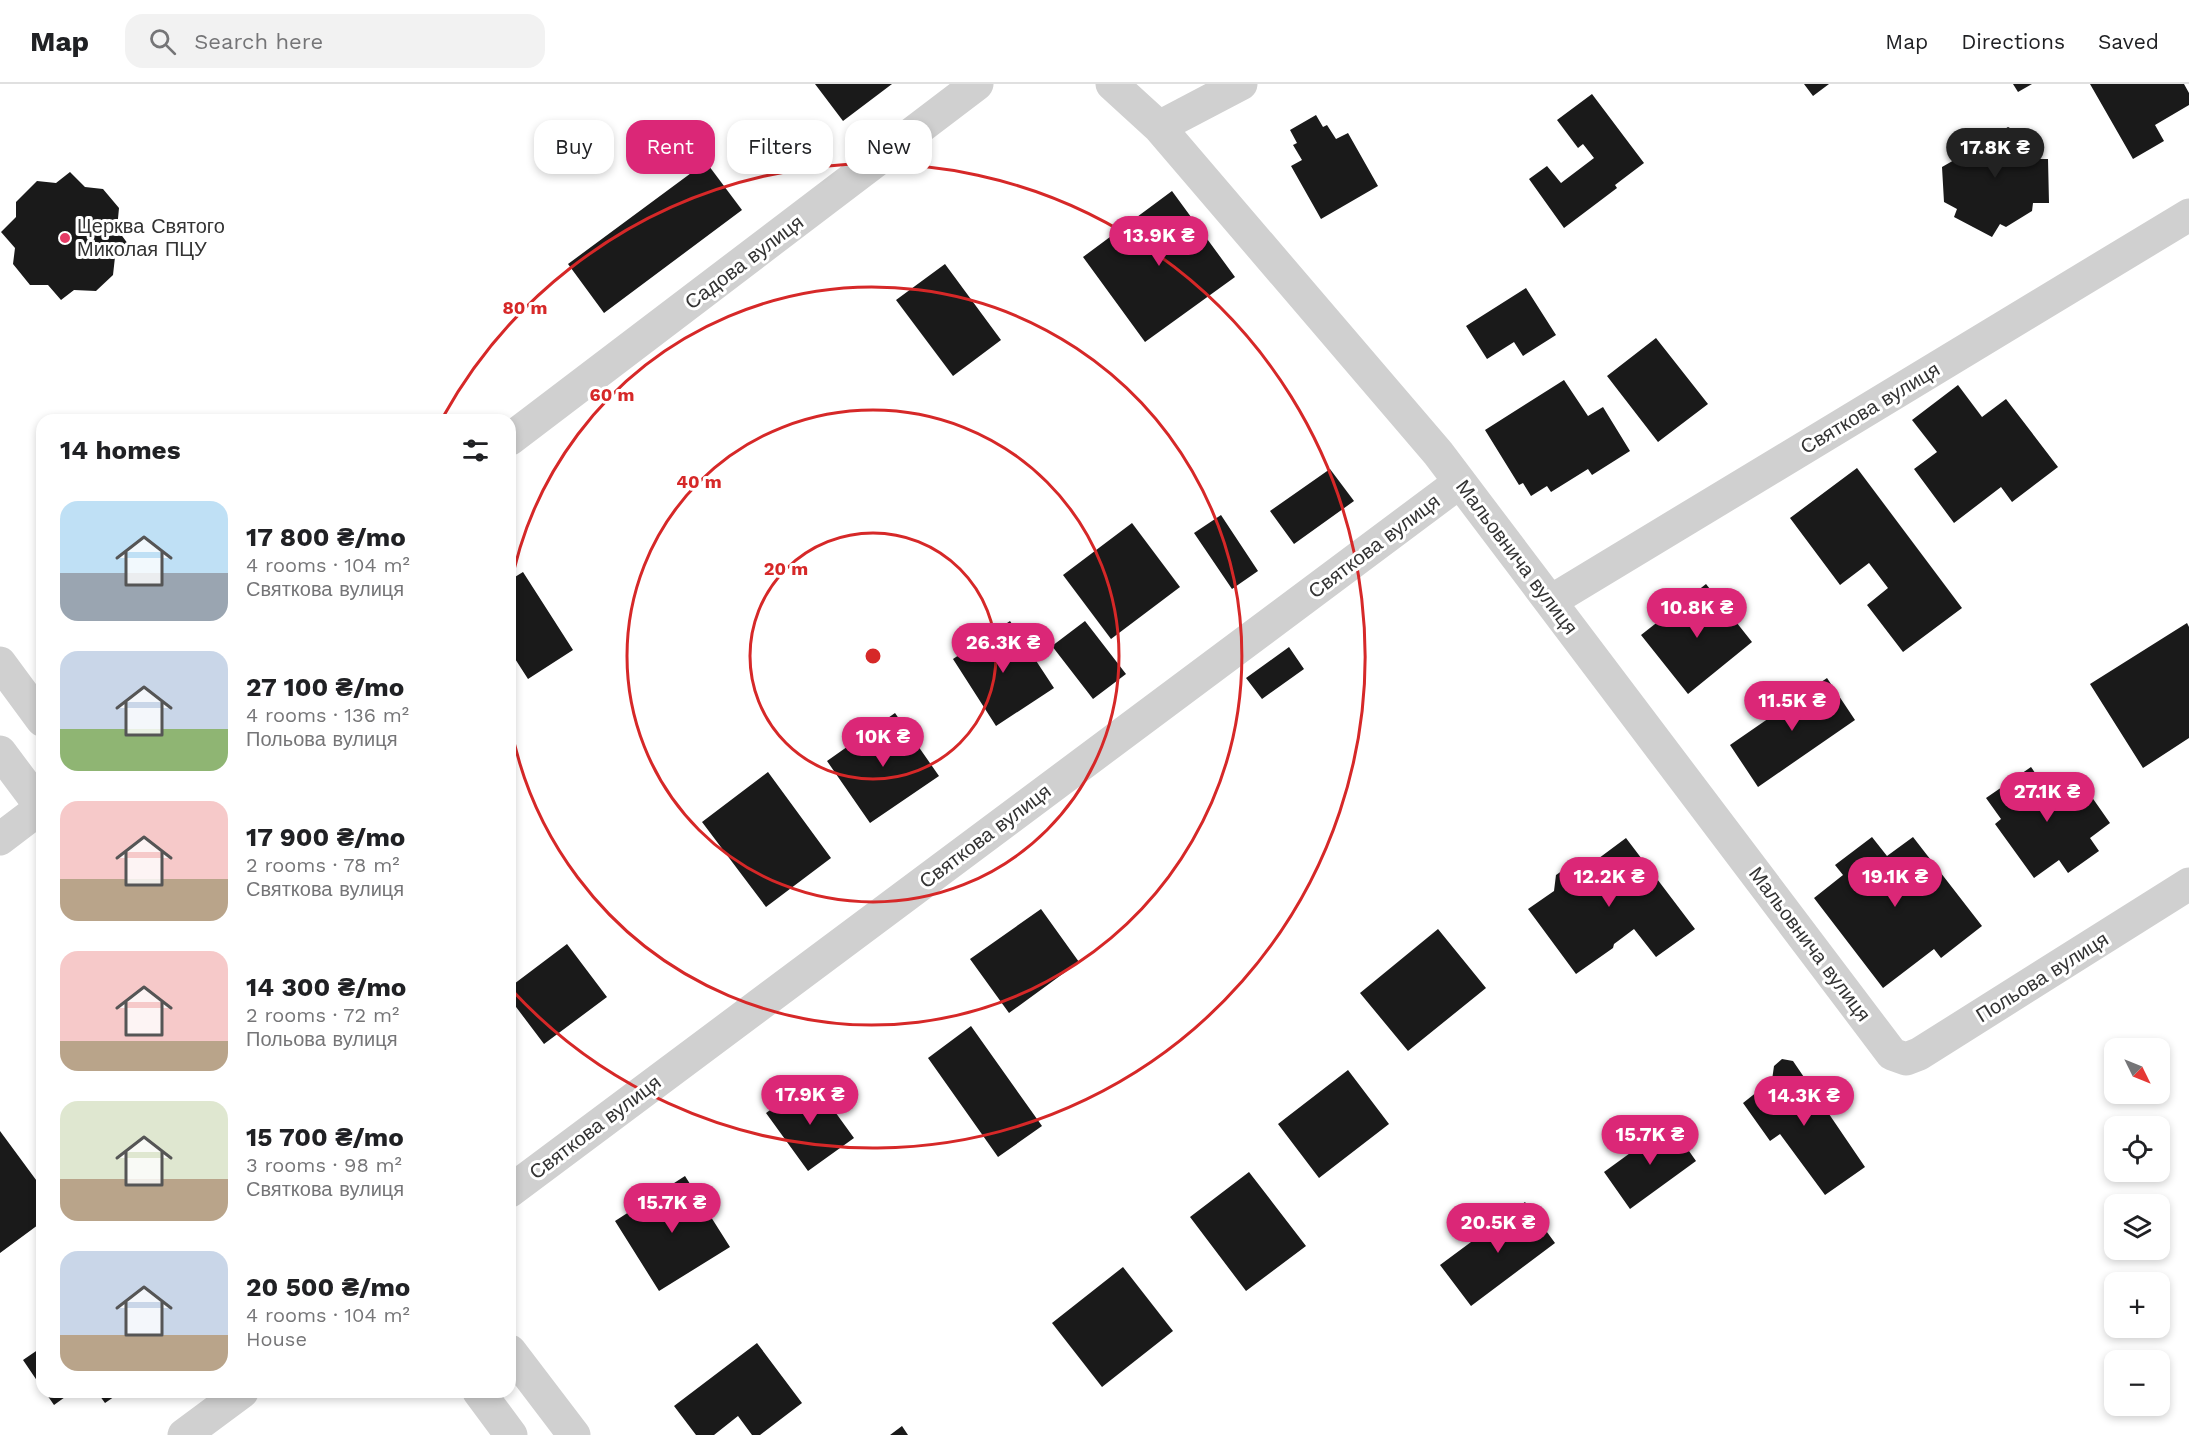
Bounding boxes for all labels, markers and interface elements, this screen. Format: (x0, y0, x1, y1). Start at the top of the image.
search box (125, 14, 545, 68)
text: Map (30, 25, 89, 58)
icon: search (146, 25, 179, 58)
text: Search here (194, 29, 323, 54)
text: Map (1885, 29, 1928, 54)
text: Directions (1961, 29, 2065, 54)
text: Saved (2098, 29, 2159, 54)
chip: Buy (534, 120, 614, 174)
chip: Rent (626, 120, 715, 174)
chip: Filters (727, 120, 833, 174)
chip: New (845, 120, 932, 174)
pin: 17.8K ₴ (1940, 128, 2050, 179)
text: 17.8K ₴ (1960, 135, 2030, 159)
street label: Садова вулиця (680, 210, 808, 314)
place label: Церква Святого Миколая ПЦУ (77, 214, 225, 261)
pin: 13.9K ₴ (1104, 216, 1214, 267)
text: 13.9K ₴ (1123, 223, 1195, 247)
marker: Церква Святого Миколая ПЦУ (58, 231, 72, 245)
text: 80 m (503, 297, 547, 318)
street label: Святкова вулиця (1796, 357, 1944, 459)
text: 60 m (590, 384, 634, 405)
icon: filters (459, 434, 492, 467)
text: 14 homes (60, 435, 181, 465)
text: 40 m (676, 471, 722, 492)
street label: Мальовнича вулиця (1451, 475, 1583, 639)
street label: Святкова вулиця (1304, 489, 1444, 603)
text: 17 800 ₴/mo (246, 522, 406, 552)
icon: home (108, 525, 180, 597)
text: 4 rooms · 104 m² (246, 553, 410, 577)
text: 20 m (764, 558, 808, 579)
text: Святкова вулиця (246, 577, 404, 601)
pin: 10.8K ₴ (1642, 588, 1752, 639)
text: 10.8K ₴ (1661, 595, 1733, 619)
pin: 26.3K ₴ (948, 623, 1058, 674)
text: 26.3K ₴ (966, 630, 1040, 654)
centre of rings (863, 646, 883, 666)
text: 27 100 ₴/mo (246, 672, 404, 702)
icon: home (108, 675, 180, 747)
pin: 11.5K ₴ (1737, 681, 1847, 732)
text: 11.5K ₴ (1758, 688, 1826, 712)
text: 4 rooms · 136 m² (246, 703, 409, 727)
pin: 10K ₴ (841, 717, 925, 768)
text: 10K ₴ (856, 724, 910, 748)
text: Польова вулиця (246, 727, 398, 751)
pin: 27.1K ₴ (1992, 772, 2102, 823)
street label: Святкова вулиця (915, 779, 1055, 893)
text: 27.1K ₴ (2014, 779, 2080, 803)
text: 17 900 ₴/mo (246, 822, 405, 852)
icon: home (108, 825, 180, 897)
text: 2 rooms · 78 m² (246, 853, 400, 877)
pin: 12.2K ₴ (1554, 857, 1664, 908)
pin: 19.1K ₴ (1840, 857, 1950, 908)
street label: Мальовнича вулиця (1744, 862, 1876, 1026)
text: 12.2K ₴ (1573, 864, 1645, 888)
text: 19.1K ₴ (1862, 864, 1928, 888)
text: Святкова вулиця (246, 877, 404, 901)
street label: Польова вулиця (1971, 927, 2113, 1027)
text: 14 300 ₴/mo (246, 972, 406, 1002)
icon: home (108, 975, 180, 1047)
text: 2 rooms · 72 m² (246, 1003, 399, 1027)
text: Польова вулиця (246, 1027, 398, 1051)
north arrow (2104, 1038, 2170, 1104)
map controls (2104, 1038, 2170, 1416)
street label: Святкова вулиця (525, 1070, 665, 1184)
pin: 17.9K ₴ (755, 1075, 865, 1126)
pin: 14.3K ₴ (1749, 1076, 1859, 1127)
text: 17.9K ₴ (775, 1082, 845, 1106)
text: 14.3K ₴ (1768, 1083, 1840, 1107)
pin: 15.7K ₴ (1595, 1115, 1705, 1166)
button: locate (2104, 1116, 2170, 1182)
text: 15 700 ₴/mo (246, 1122, 404, 1152)
text: 15.7K ₴ (1616, 1122, 1684, 1146)
icon: home (108, 1125, 180, 1197)
text: 3 rooms · 98 m² (246, 1153, 402, 1177)
text: Святкова вулиця (246, 1177, 404, 1201)
pin: 15.7K ₴ (617, 1183, 727, 1234)
text: 15.7K ₴ (638, 1190, 706, 1214)
button: layers (2104, 1194, 2170, 1260)
pin: 20.5K ₴ (1443, 1203, 1553, 1254)
text: 20.5K ₴ (1461, 1210, 1535, 1234)
text: 20 500 ₴/mo (246, 1272, 410, 1302)
button: + (2104, 1272, 2170, 1338)
icon: home (108, 1275, 180, 1347)
text: 4 rooms · 104 m² (246, 1303, 410, 1327)
text: House (246, 1327, 307, 1351)
button: − (2104, 1350, 2170, 1416)

